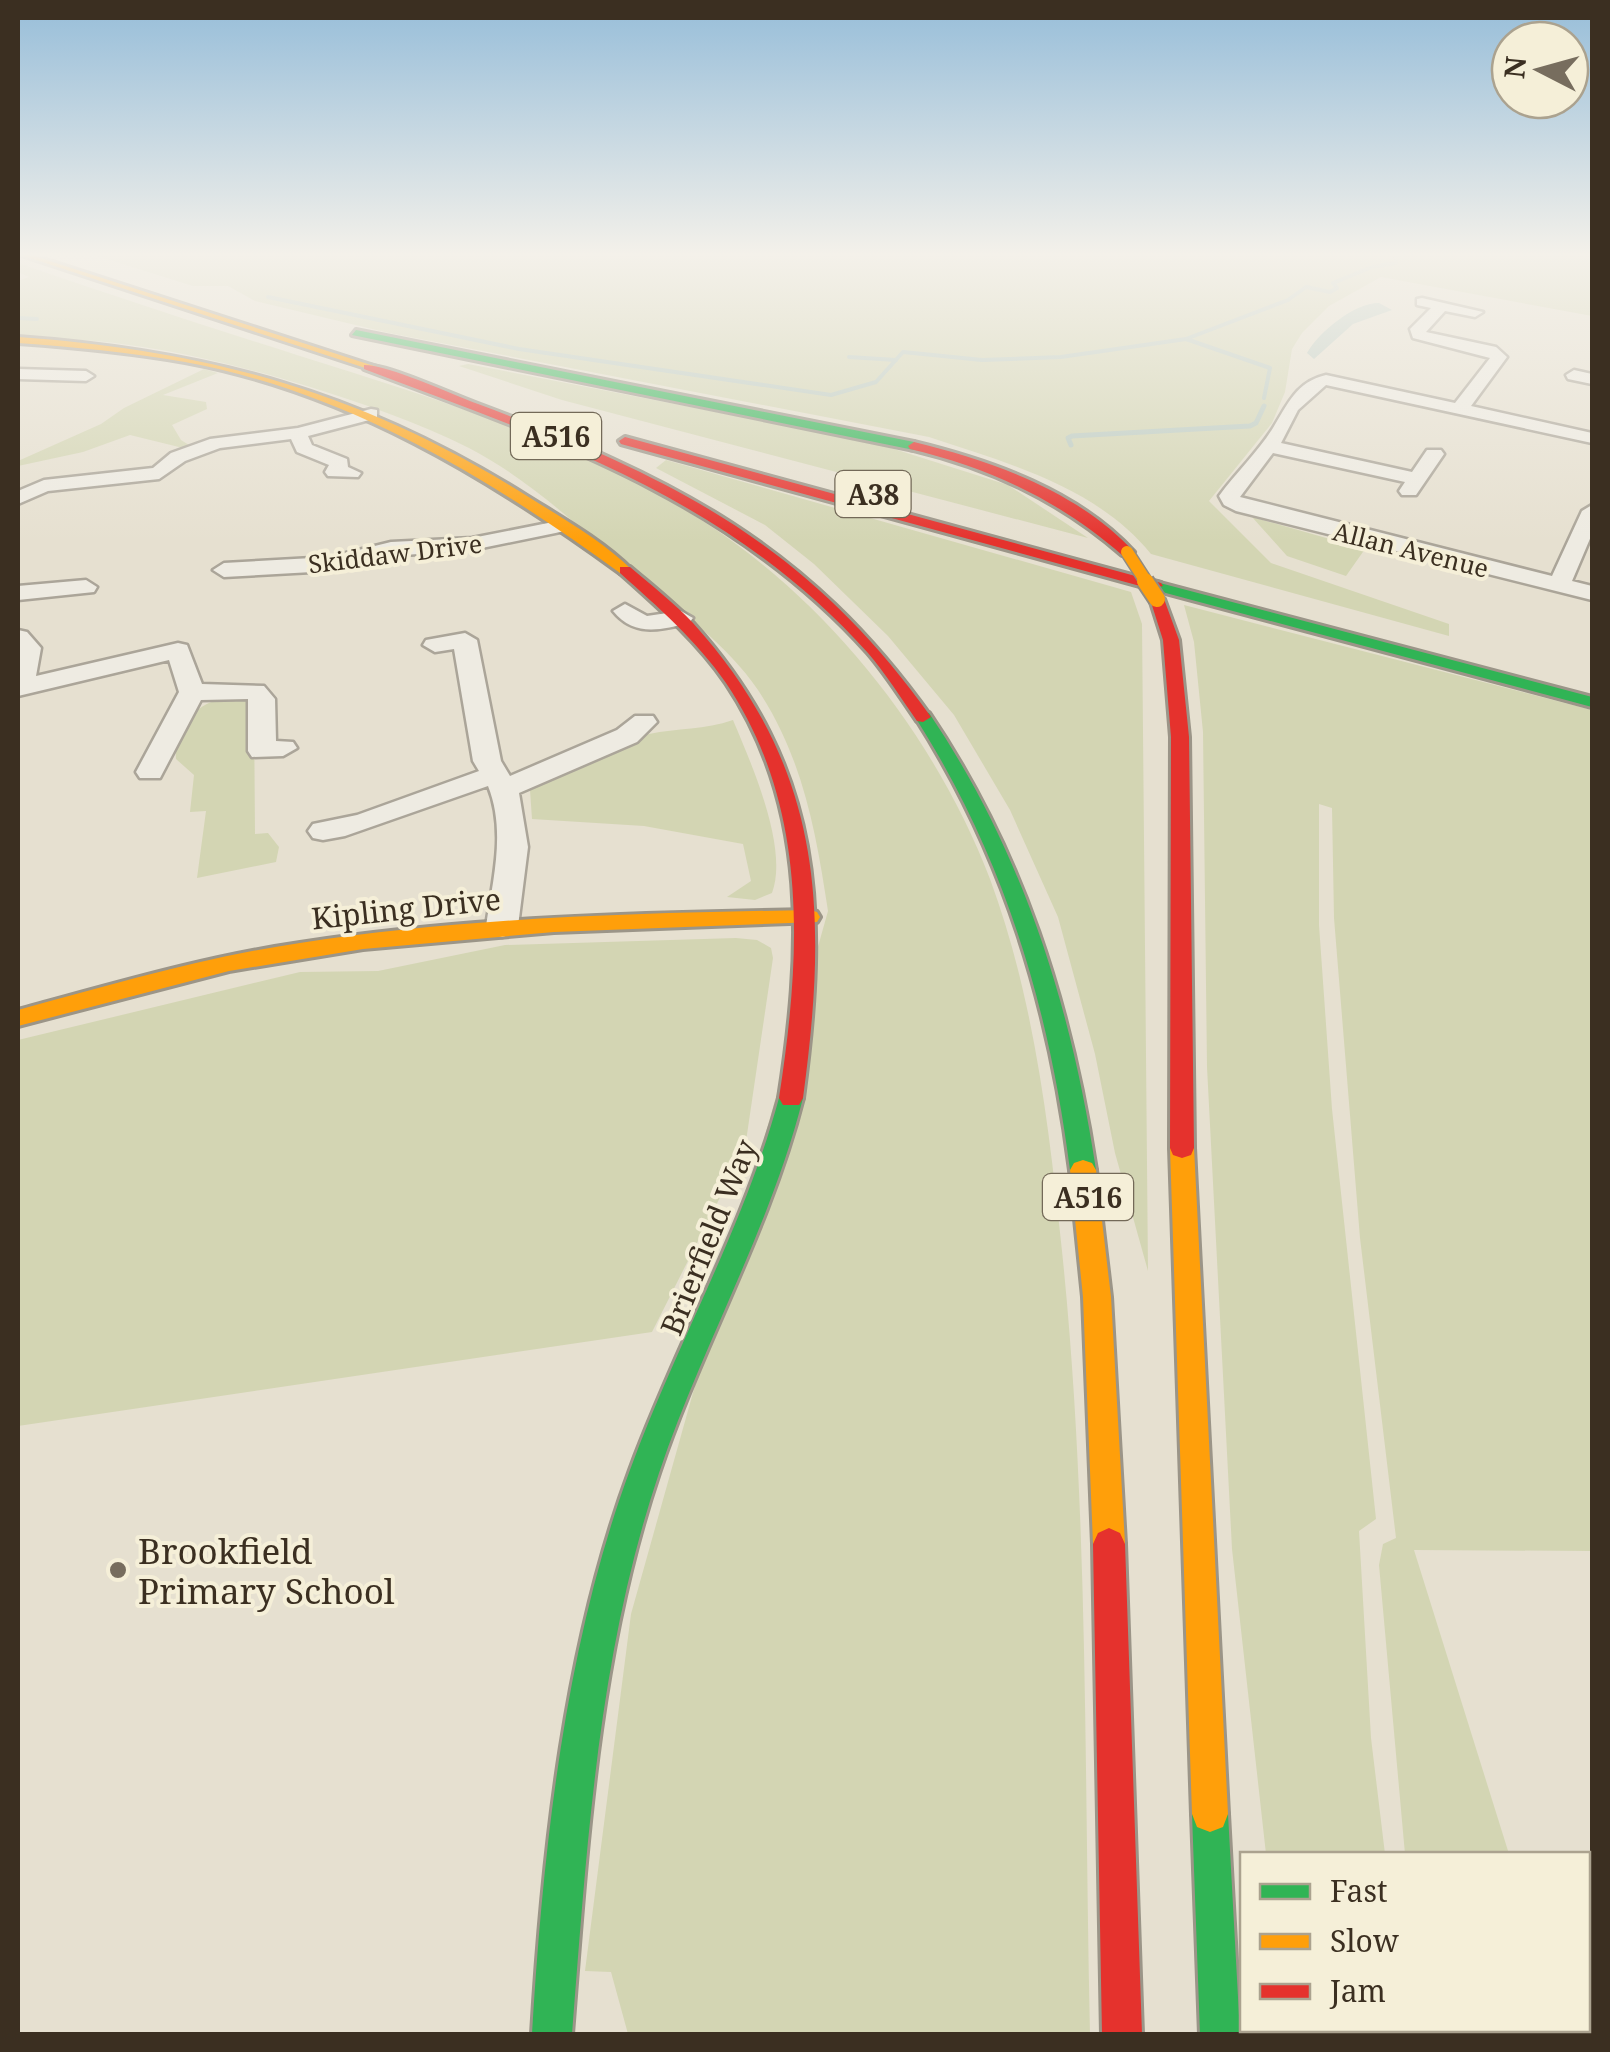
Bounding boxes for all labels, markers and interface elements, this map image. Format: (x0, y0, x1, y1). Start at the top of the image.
north arrow (1490, 20, 1590, 120)
text: N (1494, 54, 1534, 80)
road number: A516 (511, 413, 601, 459)
road number: A38 (836, 471, 910, 517)
street label: Allan Avenue (1330, 513, 1492, 585)
street label: Skiddaw Drive (306, 525, 484, 581)
street label: Kipling Drive (309, 878, 503, 938)
street label: Brierfield Way (650, 1133, 766, 1341)
road number: A516 (1043, 1174, 1133, 1220)
place label: Brookfield Primary School (138, 1527, 395, 1614)
marker: Brookfield Primary School (107, 1559, 129, 1581)
legend (1240, 1852, 1590, 2032)
text: Fast (1330, 1870, 1387, 1911)
text: Slow (1330, 1920, 1399, 1961)
text: Jam (1329, 1970, 1386, 2011)

